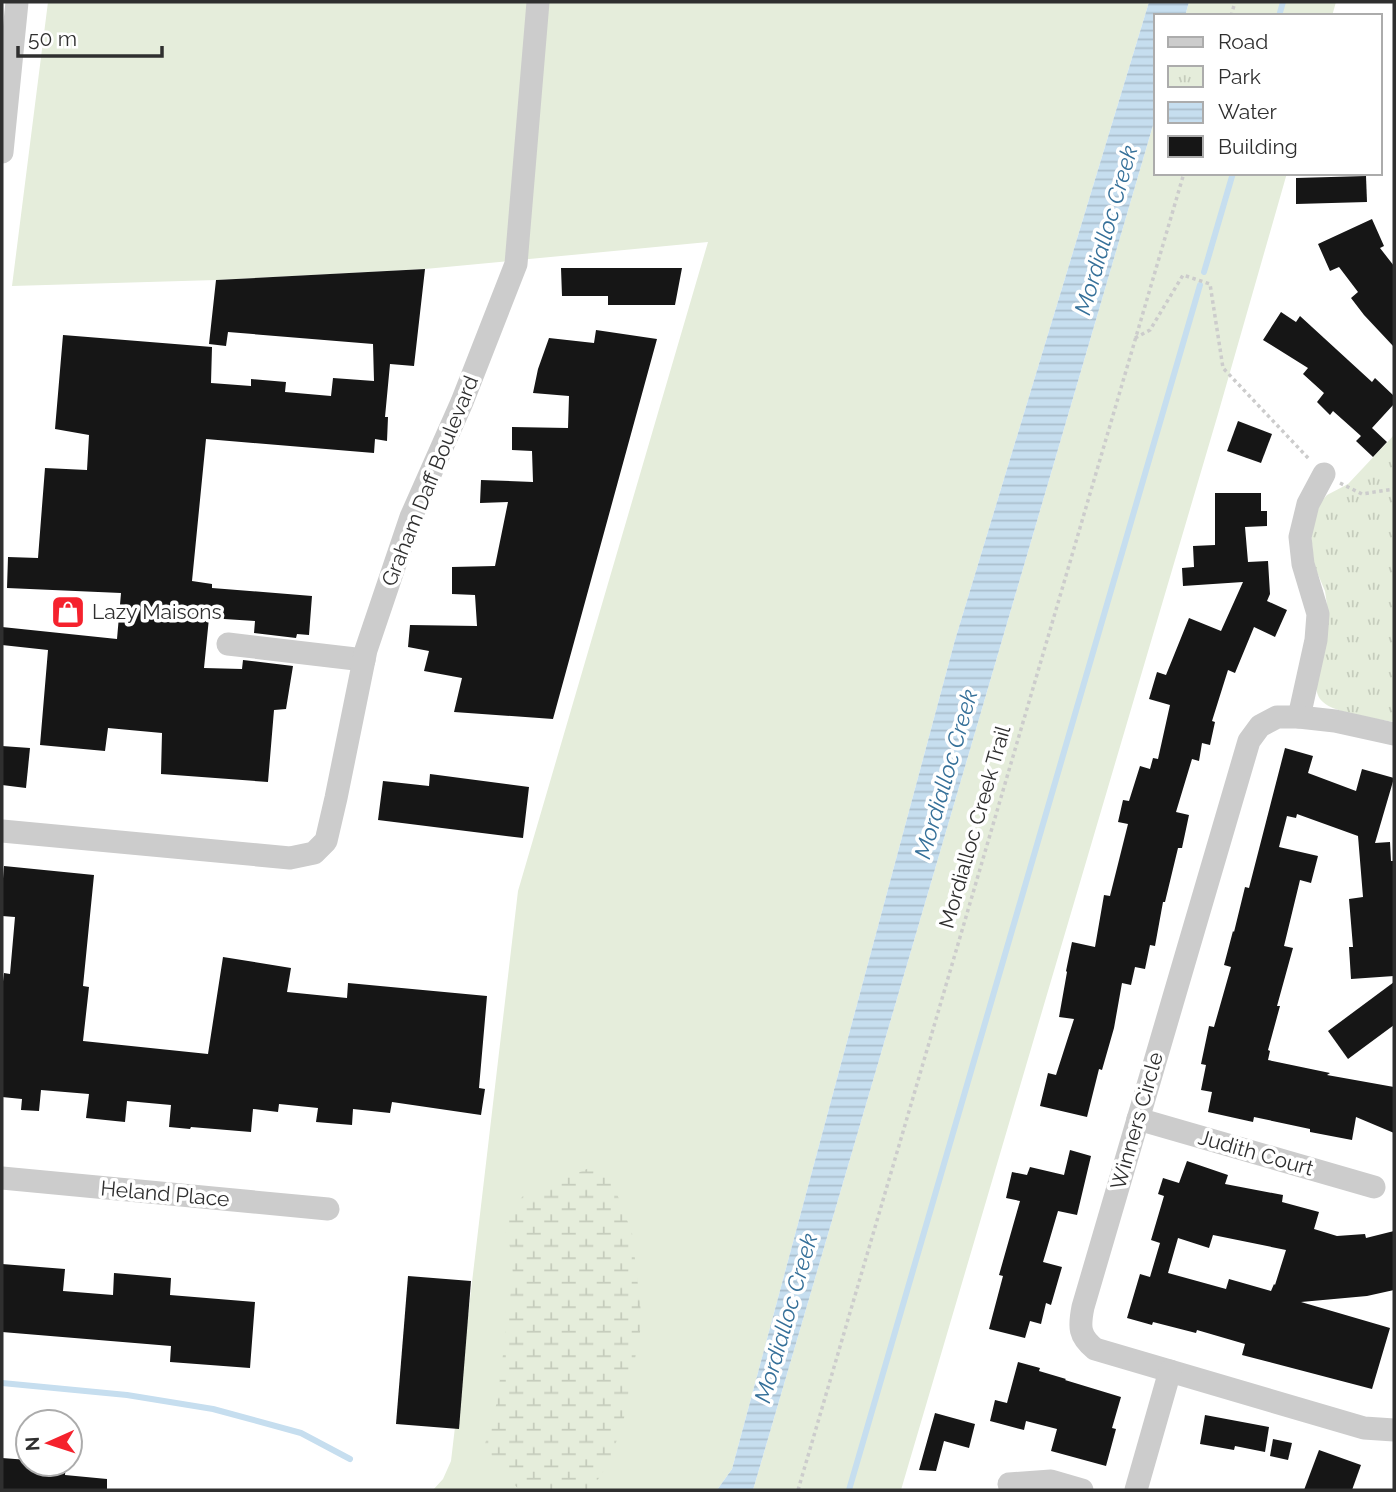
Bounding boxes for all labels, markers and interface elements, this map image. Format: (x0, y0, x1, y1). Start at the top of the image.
scale bar (18, 14, 161, 58)
legend (1154, 14, 1382, 175)
text: 50 m (28, 26, 77, 51)
text: Road (1218, 29, 1268, 54)
text: Park (1218, 64, 1261, 89)
text: Water (1218, 99, 1277, 124)
text: Building (1218, 134, 1298, 159)
water label: Mordialloc Creek (1068, 142, 1143, 318)
street label: Graham Daff Boulevard (376, 372, 483, 590)
shop icon: Lazy Maisons (49, 593, 87, 631)
place label: Lazy Maisons (92, 599, 222, 624)
water label: Mordialloc Creek (908, 686, 983, 862)
street label: Mordialloc Creek Trail (934, 722, 1016, 931)
street label: Winners Circle (1105, 1049, 1168, 1192)
street label: Judith Court (1196, 1124, 1317, 1181)
street label: Heland Place (99, 1175, 231, 1212)
water label: Mordialloc Creek (748, 1230, 823, 1406)
north arrow (14, 1408, 84, 1478)
text: N (21, 1436, 43, 1452)

